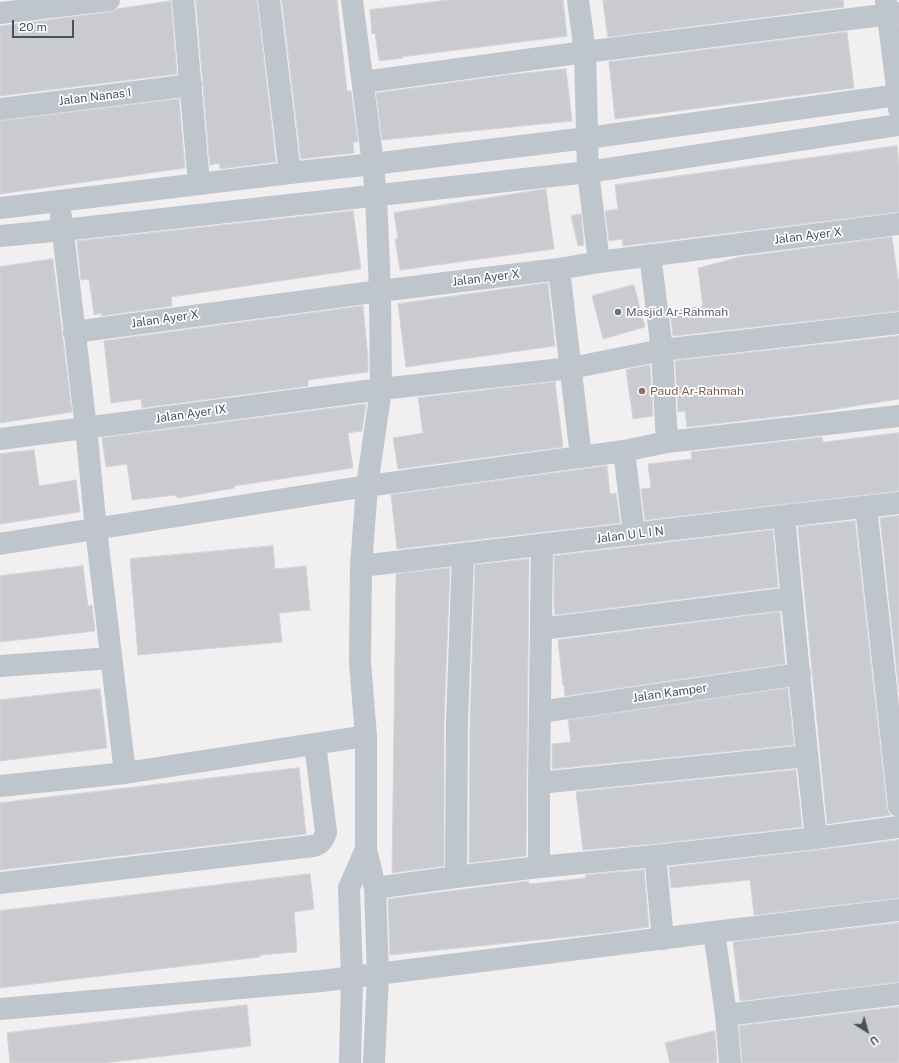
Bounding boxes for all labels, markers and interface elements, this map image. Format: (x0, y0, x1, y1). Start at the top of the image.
scale bar (14, 12, 76, 38)
text: 20 m (19, 20, 47, 34)
street label: Jalan Nanas I (58, 85, 132, 109)
street label: Jalan Ayer X (773, 225, 843, 247)
street label: Jalan Ayer X (451, 267, 521, 289)
place label: Masjid Ar-Rahmah (626, 305, 728, 319)
street label: Jalan Ayer X (130, 307, 200, 331)
marker: Masjid Ar-Rahmah (613, 307, 623, 317)
place label: Paud Ar-Rahmah (650, 384, 744, 398)
marker: Paud Ar-Rahmah (637, 386, 647, 396)
street label: Jalan Ayer IX (155, 402, 227, 426)
street label: Jalan U L I N (595, 524, 665, 546)
street label: Jalan Kamper (632, 681, 708, 705)
north arrow (847, 1011, 887, 1051)
text: U (867, 1033, 881, 1048)

